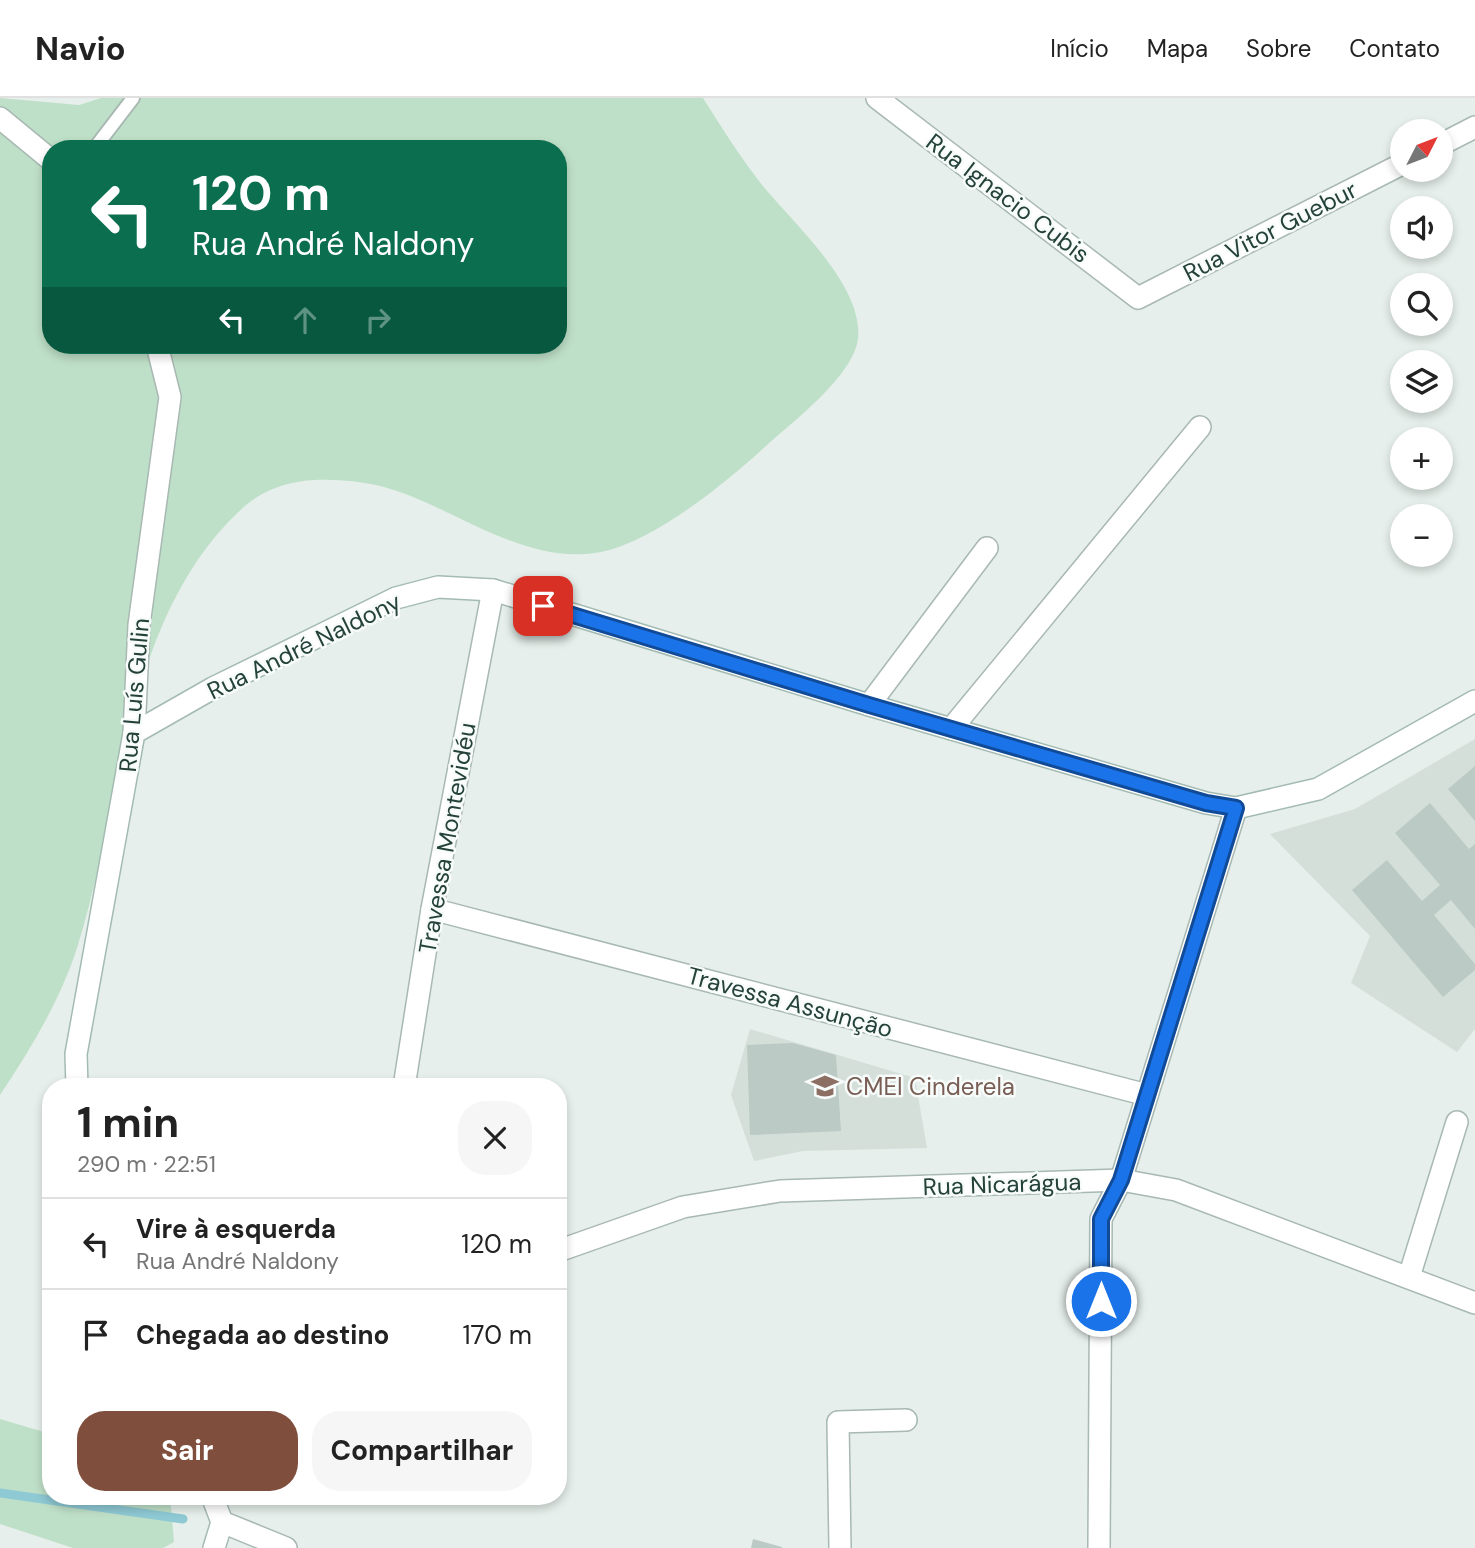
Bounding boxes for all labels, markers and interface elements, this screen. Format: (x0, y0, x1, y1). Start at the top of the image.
text: Navio (35, 27, 126, 70)
text: Início (1050, 33, 1109, 64)
text: Mapa (1147, 33, 1208, 64)
text: Sobre (1246, 33, 1311, 64)
text: Contato (1349, 33, 1440, 64)
north arrow (1390, 119, 1452, 182)
map controls (1390, 119, 1453, 567)
street label: Rua Ignacio Cubis (920, 126, 1096, 270)
text: 120 m (192, 161, 330, 225)
icon: left (77, 168, 168, 259)
street label: Rua Vitor Guebur (1178, 174, 1362, 288)
button: sound (1390, 196, 1453, 259)
text: Rua André Naldony (192, 223, 474, 265)
button: search (1390, 273, 1453, 336)
icon: left (213, 301, 251, 339)
icon: ahead (286, 301, 324, 339)
icon: right (359, 301, 397, 339)
button: layers (1390, 350, 1453, 413)
button: + (1390, 427, 1453, 490)
button: − (1390, 504, 1453, 567)
pin (513, 576, 573, 636)
street label: Rua André Naldony (202, 586, 406, 706)
icon: arrive (524, 587, 562, 625)
street label: Rua Luís Gulin (112, 617, 156, 773)
street label: Travessa Montevidéu (411, 720, 483, 956)
street label: Travessa Assunção (684, 960, 896, 1044)
school or university icon: CMEI Cinderela (810, 1071, 840, 1101)
place label: CMEI Cinderela (846, 1071, 1015, 1102)
text: 1 min (77, 1095, 179, 1150)
button: close (458, 1101, 532, 1175)
text: 290 m · 22:51 (77, 1149, 216, 1179)
street label: Rua Nicarágua (922, 1166, 1082, 1202)
text: Vire à esquerda (136, 1212, 336, 1246)
icon: left (77, 1225, 115, 1263)
text: 120 m (461, 1227, 532, 1261)
text: Rua André Naldony (136, 1246, 339, 1276)
position arrow (1064, 1264, 1138, 1338)
icon: arrive (77, 1316, 115, 1354)
text: Chegada ao destino (136, 1318, 389, 1352)
text: 170 m (463, 1318, 532, 1352)
button: Sair (77, 1411, 298, 1491)
button: Compartilhar (312, 1411, 532, 1491)

